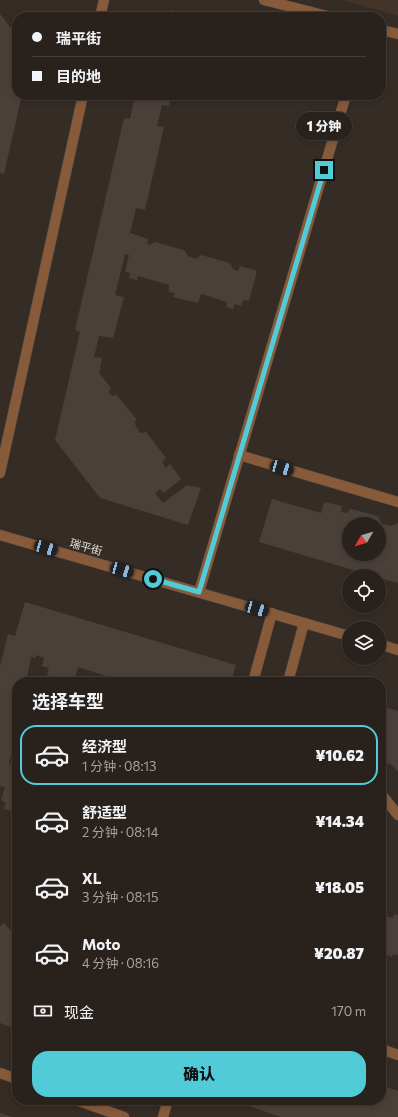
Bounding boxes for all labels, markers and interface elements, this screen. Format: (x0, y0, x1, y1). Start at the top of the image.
text: 瑞平街 (56, 29, 101, 47)
text: 目的地 (56, 67, 101, 85)
callout: 1 分钟 (296, 112, 352, 140)
text: 1 分钟 (307, 118, 341, 134)
route end (315, 161, 333, 179)
car (269, 459, 295, 477)
north arrow (342, 517, 386, 561)
map controls (342, 517, 386, 665)
street label: 瑞平街 (68, 536, 104, 557)
car (33, 539, 59, 557)
car (109, 561, 135, 579)
button: locate (342, 569, 386, 613)
route start (144, 570, 162, 588)
car (244, 600, 270, 618)
button: layers (342, 621, 386, 665)
text: 选择车型 (32, 690, 104, 712)
icon: car (34, 737, 70, 773)
text: 经济型 (82, 737, 127, 755)
text: ¥10.62 (315, 746, 364, 764)
text: 1 分钟 · 08:13 (82, 758, 157, 774)
icon: car (34, 803, 70, 839)
text: 舒适型 (82, 803, 127, 821)
text: ¥14.34 (316, 812, 364, 830)
text: 2 分钟 · 08:14 (82, 824, 159, 840)
icon: car (34, 869, 70, 905)
text: XL (82, 869, 101, 887)
text: ¥18.05 (315, 878, 364, 896)
text: 3 分钟 · 08:15 (82, 889, 158, 905)
icon: car (34, 935, 70, 971)
text: Moto (82, 935, 121, 953)
text: ¥20.87 (314, 944, 364, 962)
text: 4 分钟 · 08:16 (82, 955, 159, 971)
icon: cash (32, 1000, 54, 1022)
text: 现金 (64, 1003, 94, 1021)
text: 170 m (331, 1003, 366, 1019)
button: 确认 (32, 1051, 366, 1097)

